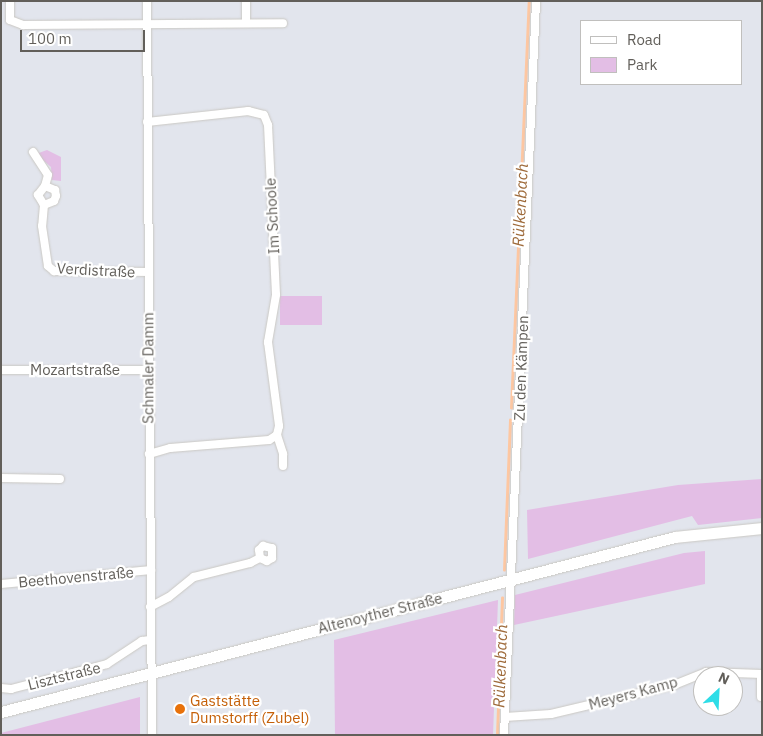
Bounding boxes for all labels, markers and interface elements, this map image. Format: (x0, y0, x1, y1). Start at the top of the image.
scale bar (22, 20, 148, 52)
legend (580, 20, 743, 85)
text: 100 m (28, 29, 72, 48)
text: Road (627, 30, 662, 49)
text: Park (627, 55, 657, 74)
water label: Rülkenbach (508, 163, 532, 247)
street label: Im Schoole (261, 177, 283, 255)
street label: Verdistraße (56, 259, 136, 281)
street label: Schmaler Damm (139, 312, 157, 424)
street label: Zu den Kämpen (510, 315, 532, 421)
street label: Mozartstraße (30, 361, 120, 379)
street label: Beethovenstraße (17, 563, 135, 591)
street label: Altenoyther Straße (316, 589, 444, 637)
water label: Rülkenbach (489, 624, 511, 708)
street label: Lisztstraße (26, 658, 102, 694)
north arrow (693, 666, 743, 716)
text: N (716, 668, 732, 689)
street label: Meyers Kamp (587, 672, 679, 714)
place label: Gaststätte Dumstorff (Zubel) (190, 691, 310, 726)
marker: Gaststätte Dumstorff (Zubel) (174, 703, 186, 715)

